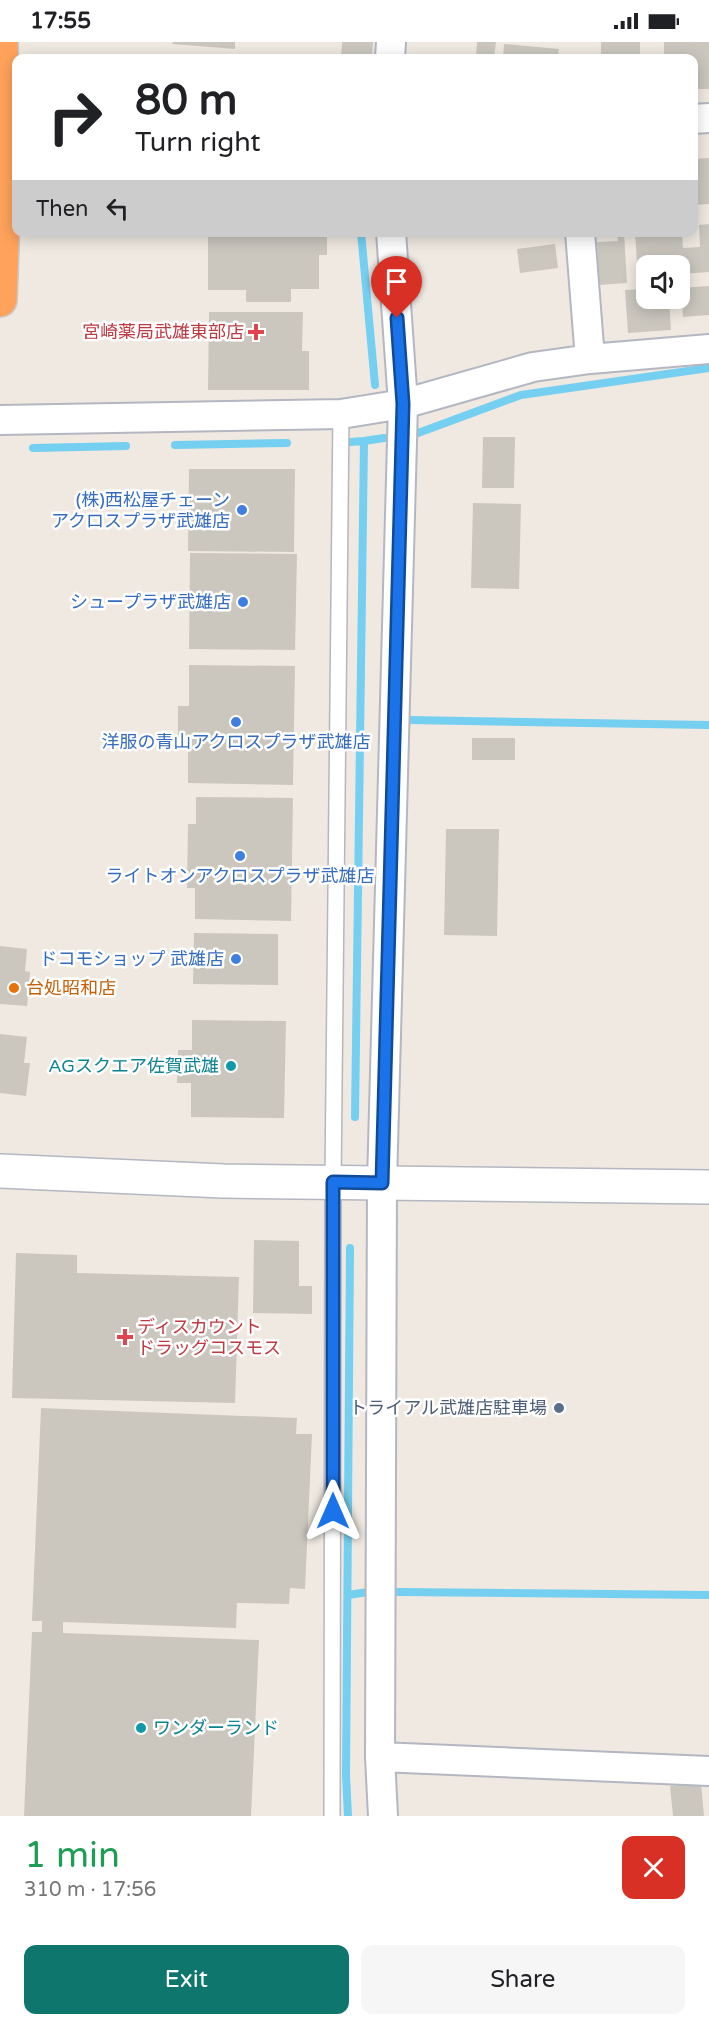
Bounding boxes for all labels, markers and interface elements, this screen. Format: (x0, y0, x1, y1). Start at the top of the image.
text: 17:55 (30, 8, 91, 34)
text: 80 m (135, 75, 237, 126)
icon: right (36, 78, 114, 156)
text: Turn right (135, 126, 261, 159)
icon: left (101, 192, 134, 225)
text: Then (36, 196, 89, 222)
map controls (636, 255, 690, 309)
button: sound (636, 255, 690, 309)
pin (371, 256, 422, 318)
icon: arrive (380, 265, 413, 298)
place label: 宮崎薬局武雄東部店 (82, 321, 244, 343)
marker: 宮崎薬局武雄東部店 (249, 325, 263, 339)
place label: (株)西松屋チェーン アクロスプラザ武雄店 (51, 489, 230, 532)
marker: (株)西松屋チェーン アクロスプラザ武雄店 (235, 503, 249, 517)
place label: シュープラザ武雄店 (70, 591, 231, 613)
marker: シュープラザ武雄店 (236, 595, 250, 609)
marker: 洋服の青山アクロスプラザ武雄店 (229, 715, 243, 729)
place label: 洋服の青山アクロスプラザ武雄店 (101, 731, 371, 753)
marker: ライトオンアクロスプラザ武雄店 (233, 849, 247, 863)
place label: ライトオンアクロスプラザ武雄店 (105, 865, 375, 887)
place label: ドコモショップ 武雄店 (39, 948, 224, 970)
marker: ドコモショップ 武雄店 (229, 952, 243, 966)
place label: 台処昭和店 (26, 977, 116, 999)
marker: 台処昭和店 (7, 981, 21, 995)
place label: AGスクエア佐賀武雄 (48, 1055, 219, 1077)
marker: AGスクエア佐賀武雄 (224, 1059, 238, 1073)
place label: ディスカウント ドラッグコスモス (137, 1316, 281, 1359)
marker: ディスカウント ドラッグコスモス (118, 1330, 132, 1344)
place label: トライアル武雄店駐車場 (349, 1397, 547, 1419)
marker: トライアル武雄店駐車場 (552, 1401, 566, 1415)
position arrow (301, 1479, 365, 1543)
place label: ワンダーランド (153, 1717, 279, 1739)
marker: ワンダーランド (134, 1721, 148, 1735)
text: 1 min (24, 1834, 120, 1877)
button: close (622, 1836, 685, 1899)
text: 310 m · 17:56 (24, 1878, 156, 1902)
button: Exit (24, 1945, 349, 2014)
button: Share (361, 1945, 685, 2014)

